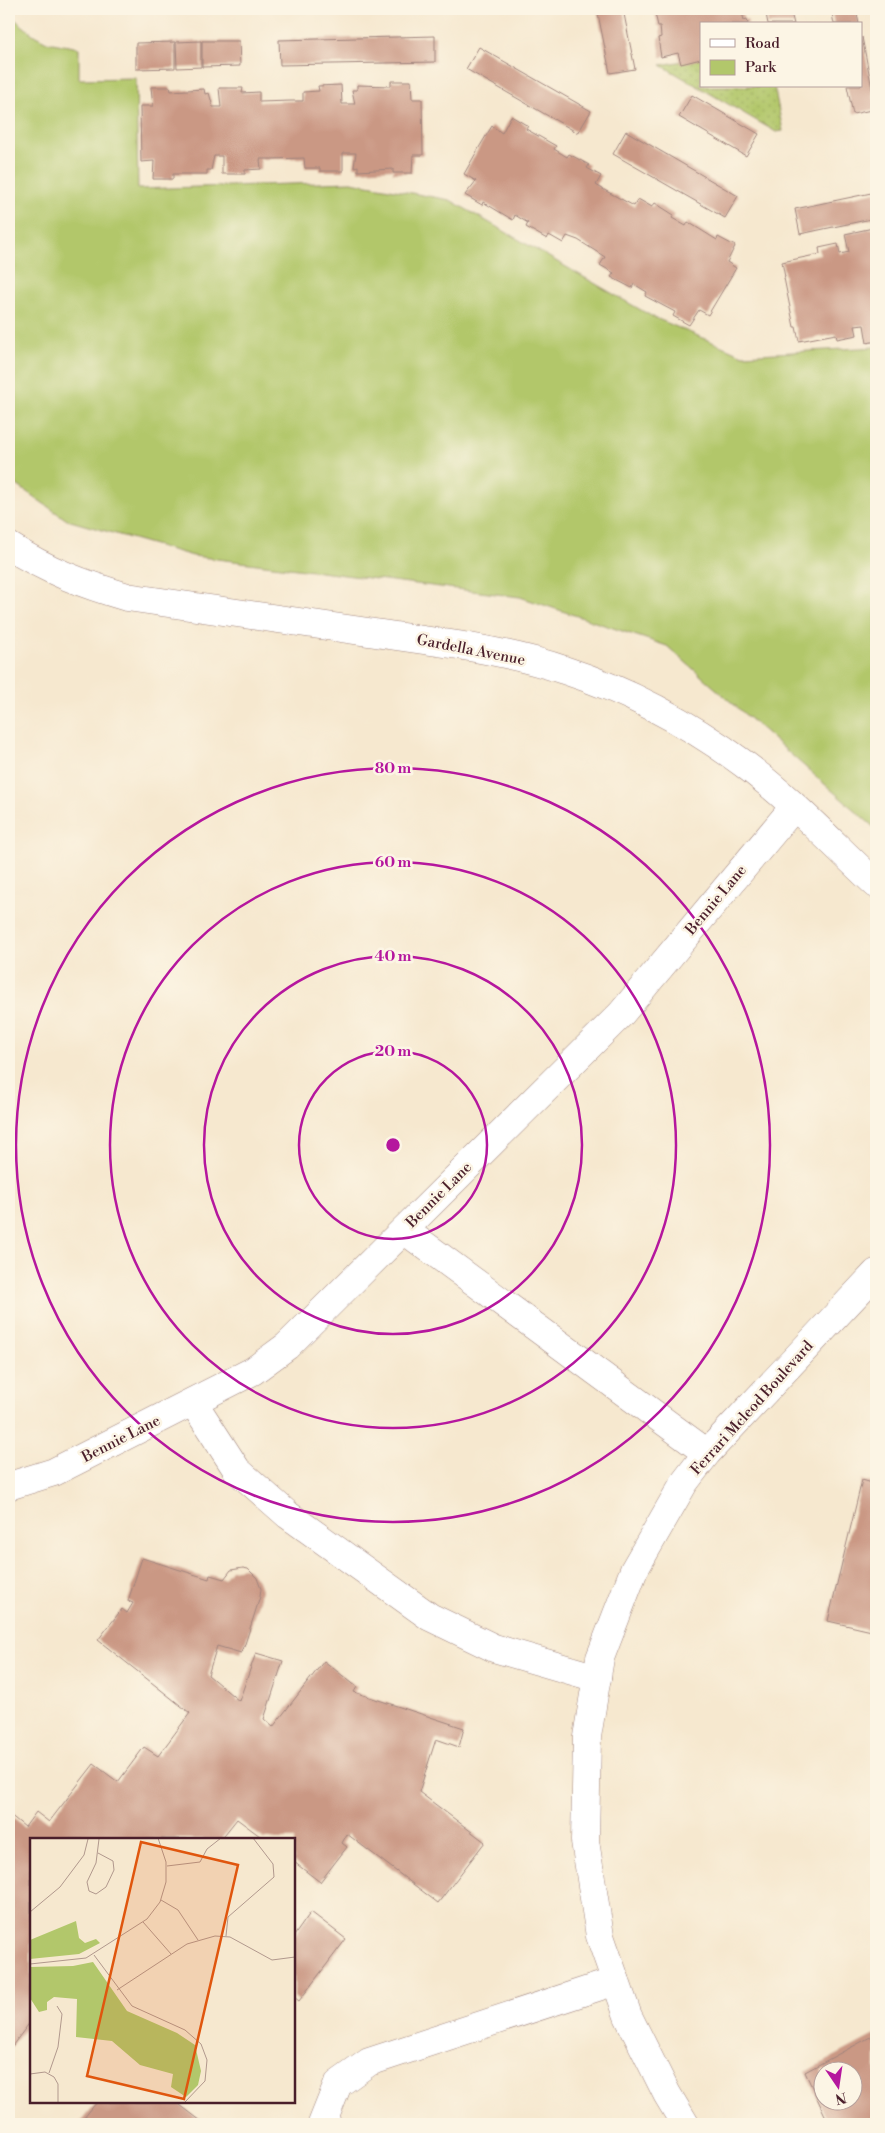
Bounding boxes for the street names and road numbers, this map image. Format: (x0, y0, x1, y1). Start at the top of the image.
street label: Gardella Avenue (415, 630, 527, 670)
street label: Bennie Lane (681, 861, 751, 940)
street label: Bennie Lane (401, 1158, 476, 1233)
street label: Ferrari Mcleod Boulevard (687, 1337, 818, 1479)
street label: Bennie Lane (78, 1411, 163, 1467)

